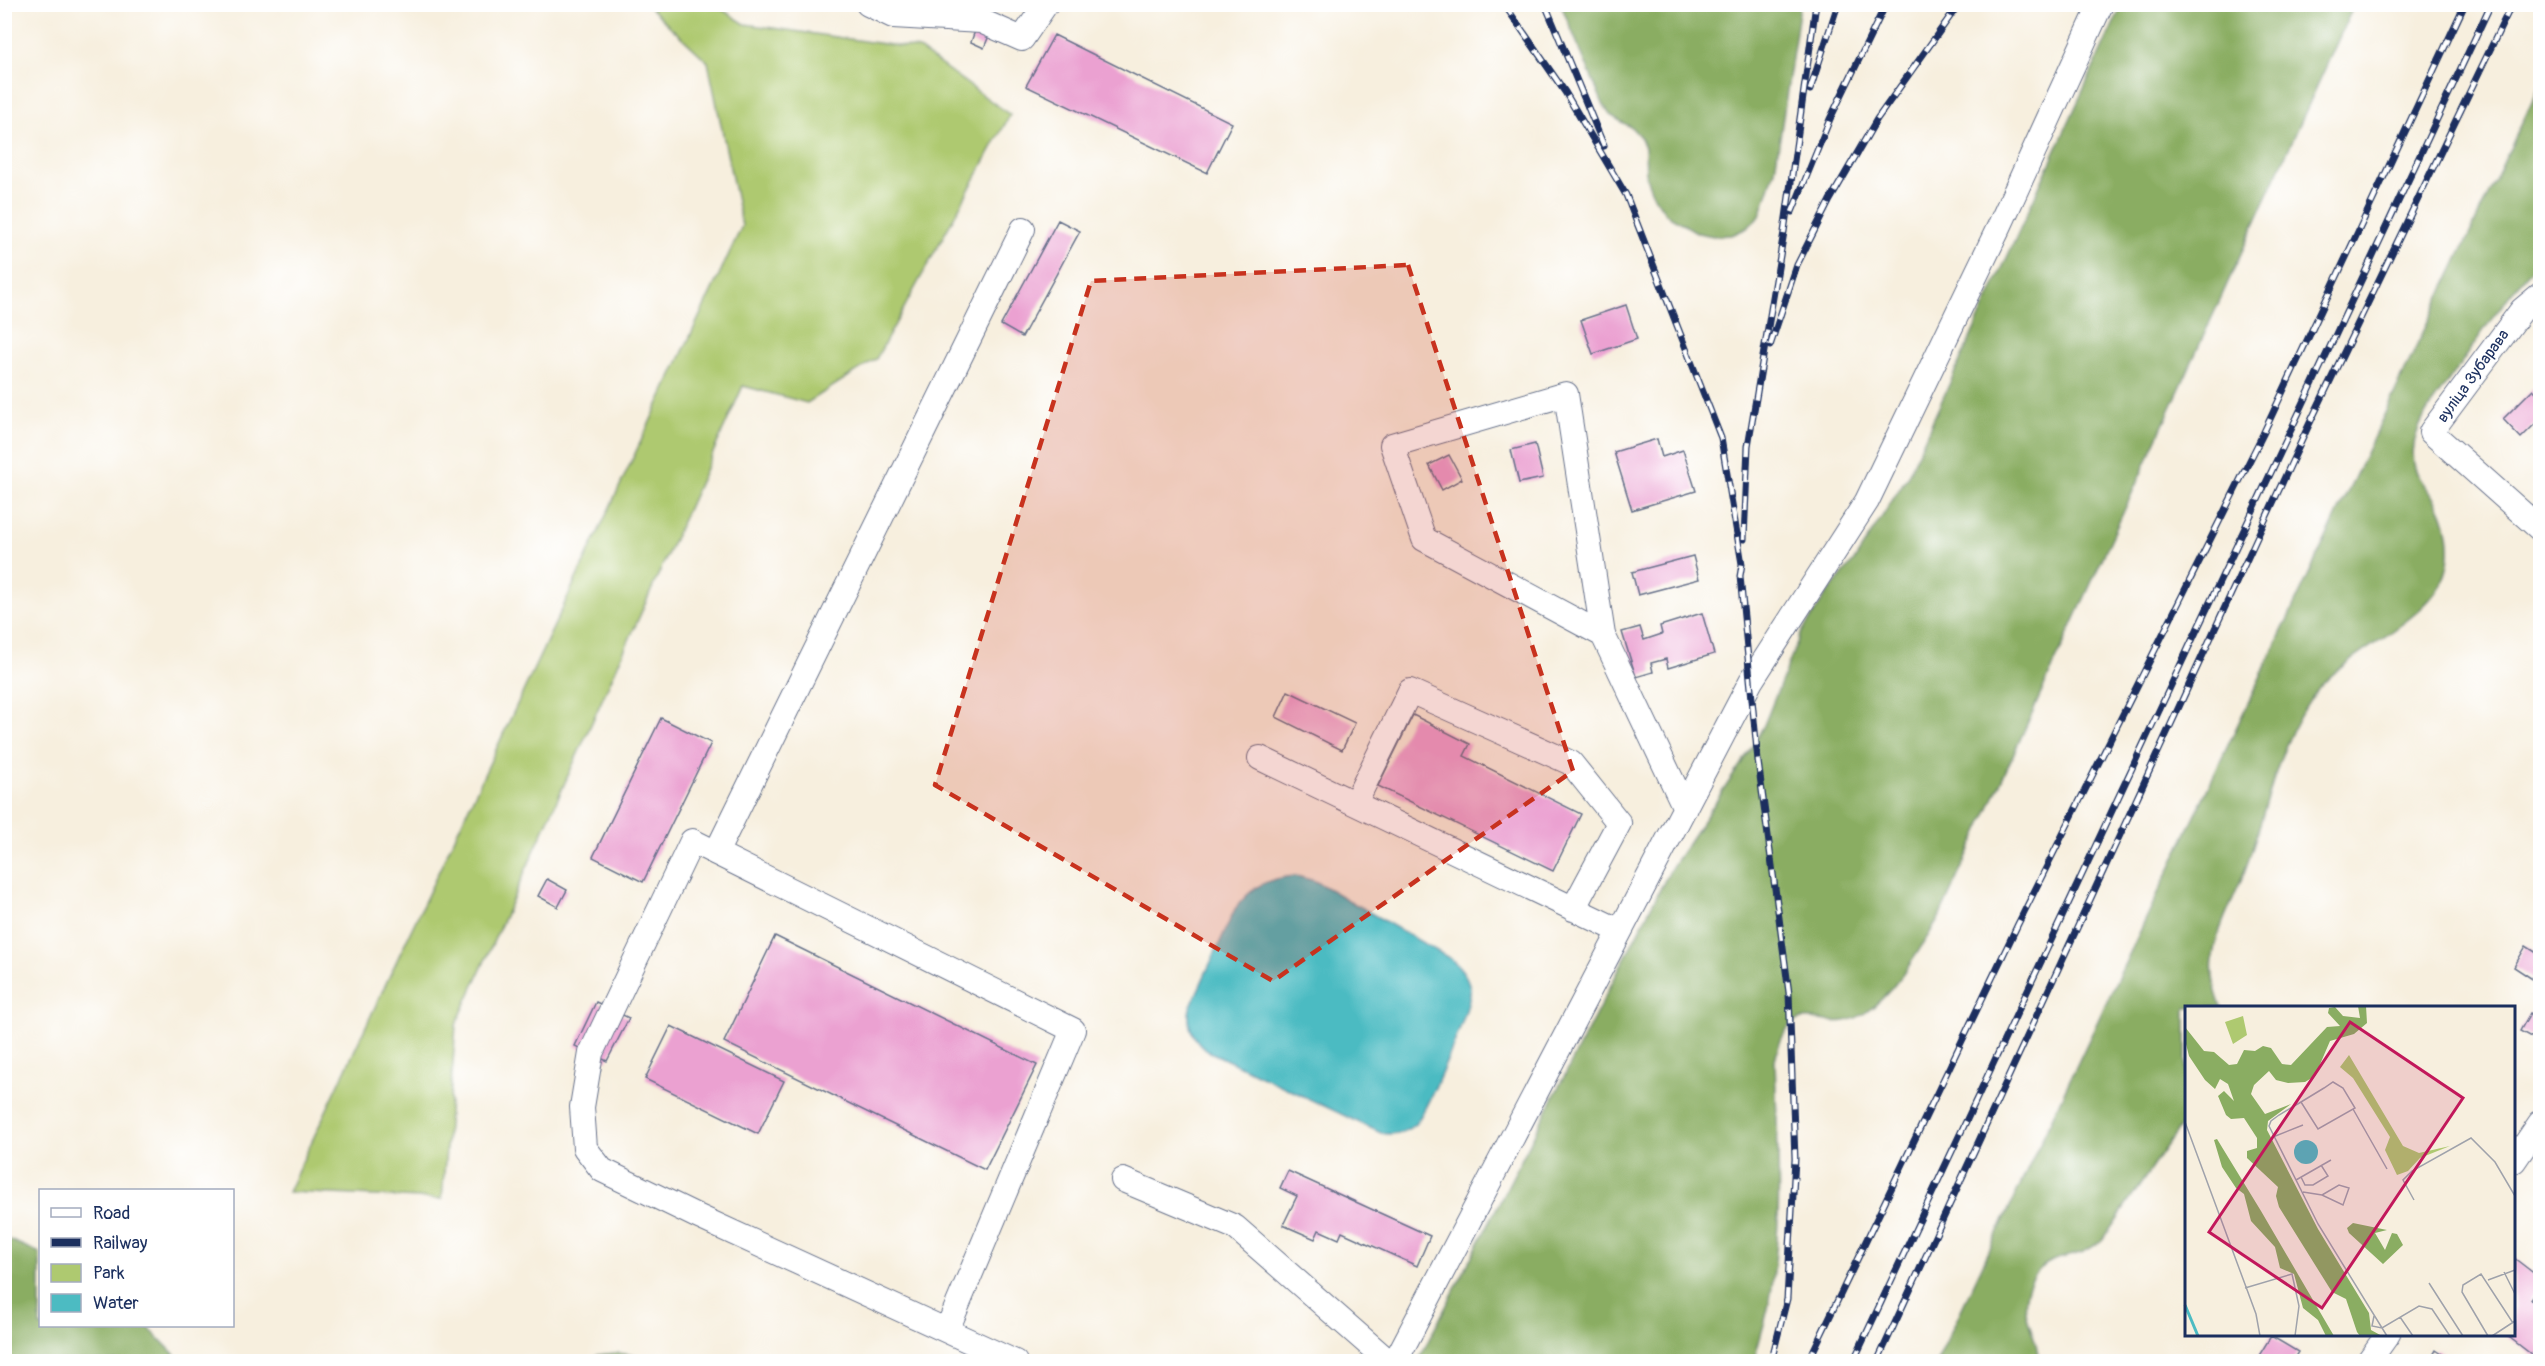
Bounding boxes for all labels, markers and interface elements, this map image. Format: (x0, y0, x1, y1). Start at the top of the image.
street label: вуліца Зубарава (2432, 326, 2514, 426)
inset map (2185, 1006, 2515, 1336)
legend (39, 1189, 234, 1327)
text: Road (93, 1202, 130, 1225)
text: Railway (93, 1232, 148, 1255)
text: Park (93, 1262, 125, 1285)
text: Water (93, 1292, 139, 1315)

